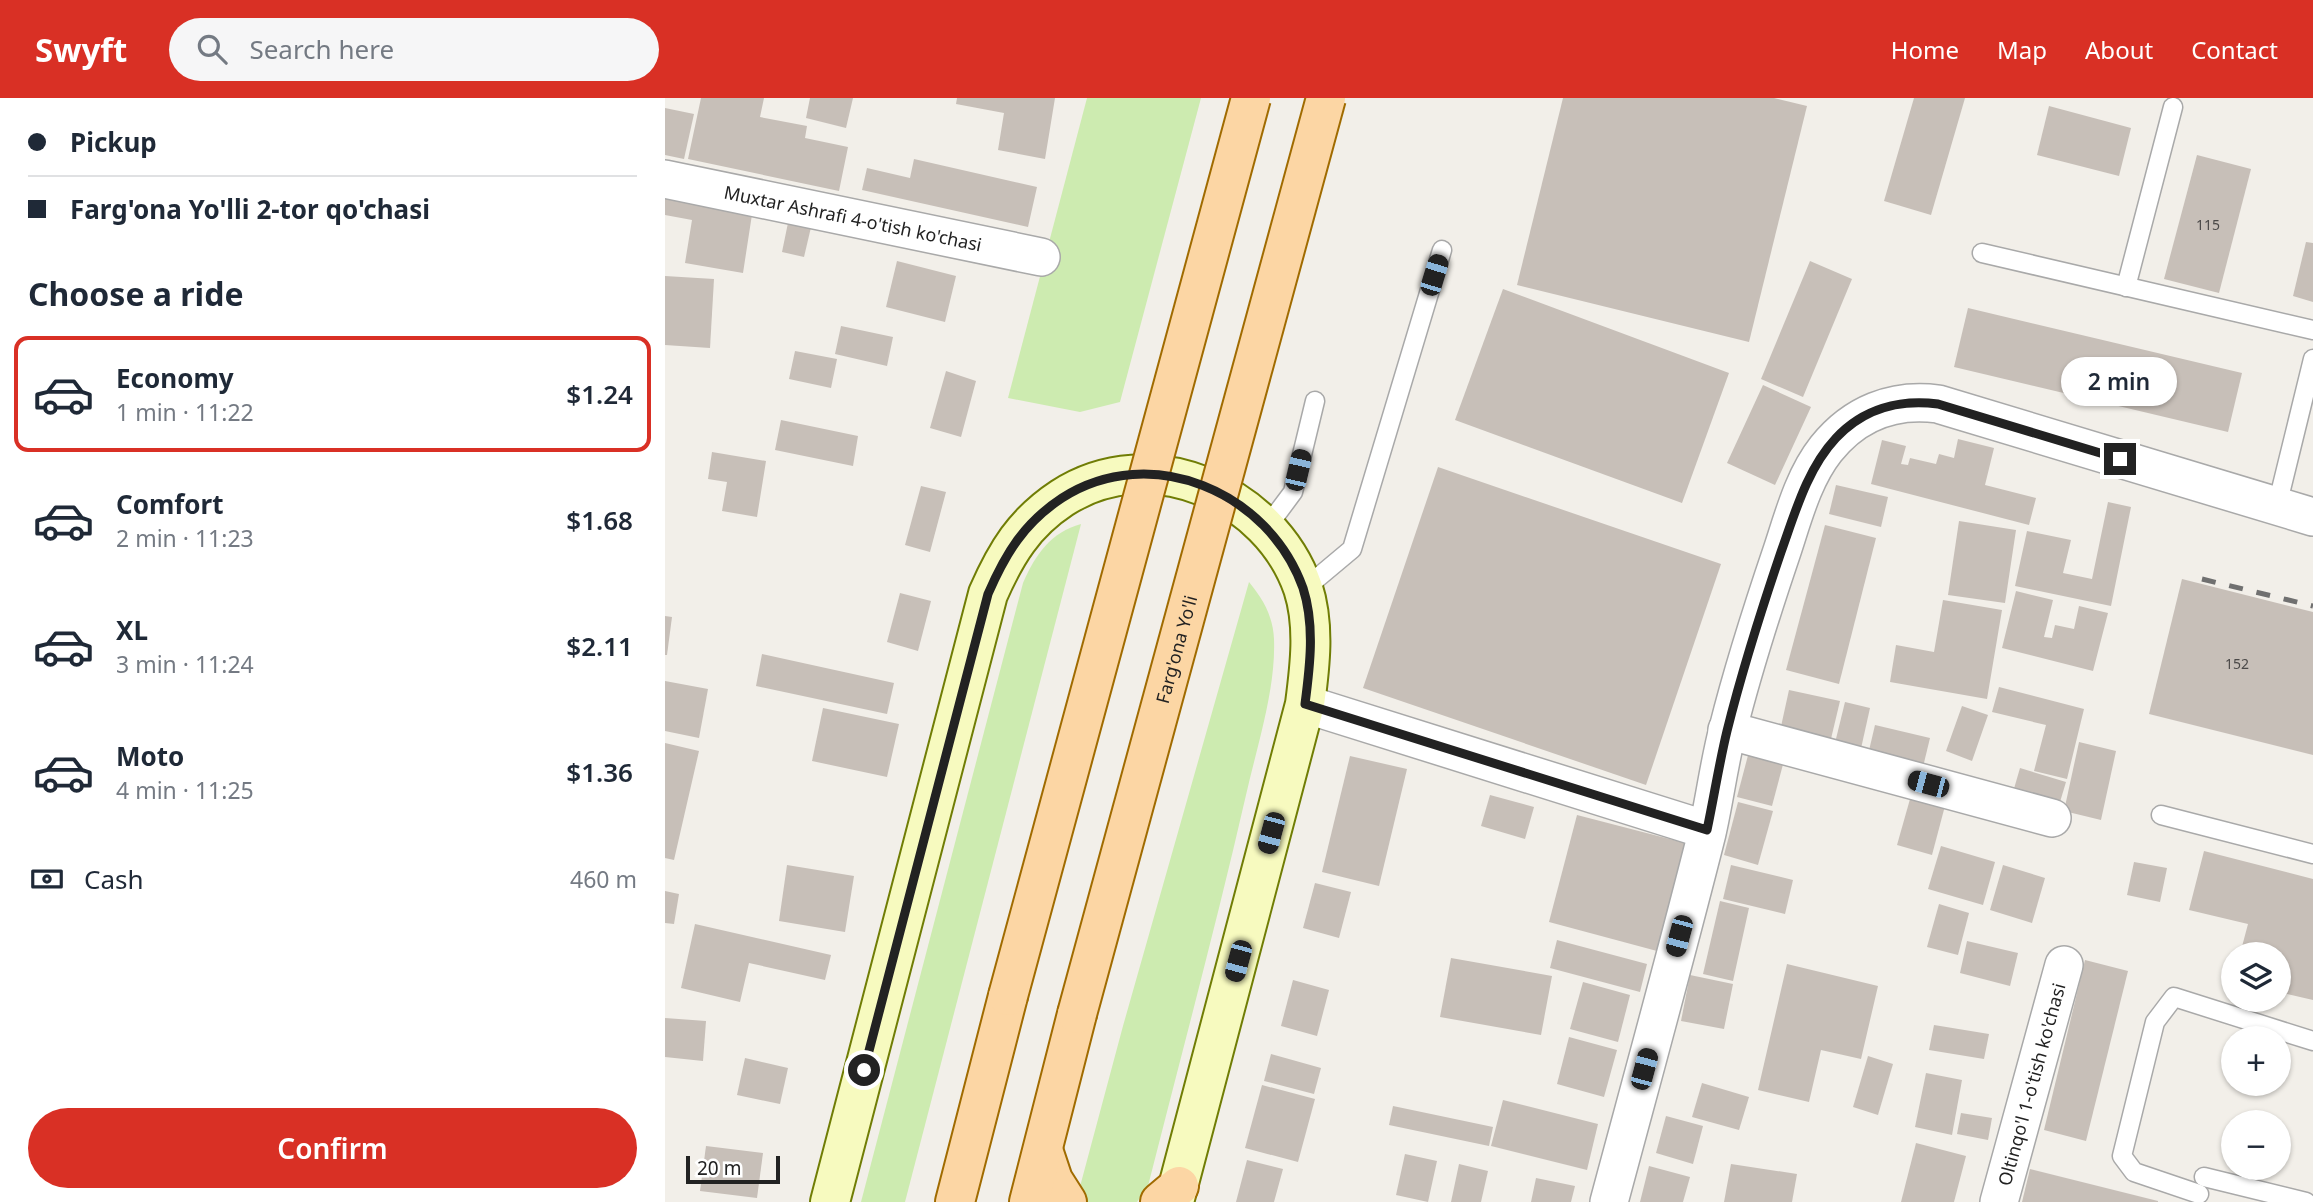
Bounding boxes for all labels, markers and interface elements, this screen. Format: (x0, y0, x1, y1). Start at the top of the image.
search box (169, 18, 659, 81)
text: Swyft (35, 27, 127, 72)
icon: search (193, 30, 231, 68)
text: Search here (249, 31, 394, 67)
text: Home (1891, 33, 1959, 66)
text: Map (1997, 33, 2047, 66)
text: About (2085, 33, 2153, 66)
text: Contact (2191, 33, 2278, 66)
text: Pickup (70, 124, 157, 160)
street label: Muxtar Ashrafi 4-o'tish ko'chasi (722, 180, 984, 256)
text: Farg'ona Yo'lli 2-tor qo'chasi (70, 191, 430, 227)
house number: 115 (2196, 215, 2220, 234)
car (1418, 252, 1451, 298)
text: Choose a ride (28, 272, 244, 315)
callout: 2 min (2062, 358, 2178, 406)
text: Economy (116, 360, 234, 396)
icon: car (32, 363, 95, 426)
text: 2 min (2088, 365, 2150, 397)
text: $1.24 (566, 376, 633, 412)
text: 1 min · 11:22 (116, 396, 254, 428)
route end (2104, 443, 2136, 475)
car (1284, 447, 1313, 493)
text: Comfort (116, 486, 224, 522)
icon: car (32, 489, 95, 552)
text: $1.68 (566, 502, 633, 538)
text: 2 min · 11:23 (116, 522, 254, 554)
street label: Farg'ona Yo'li (1150, 593, 1202, 706)
text: XL (116, 612, 148, 648)
icon: car (32, 615, 95, 678)
text: $2.11 (566, 628, 633, 664)
text: 3 min · 11:24 (116, 648, 254, 680)
house number: 152 (2225, 654, 2249, 673)
text: Moto (116, 738, 184, 774)
icon: car (32, 741, 95, 804)
text: $1.36 (566, 754, 633, 790)
car (1905, 768, 1952, 800)
text: 4 min · 11:25 (116, 774, 254, 806)
car (1256, 810, 1287, 856)
icon: cash (28, 860, 66, 898)
text: Cash (84, 861, 144, 897)
text: 460 m (570, 863, 637, 895)
car (1664, 913, 1695, 959)
car (1223, 938, 1254, 984)
map controls (2221, 942, 2291, 1180)
button: layers (2221, 942, 2291, 1012)
street label: Oltinqo'l 1-o'tish ko'chasi (1992, 980, 2071, 1188)
button: + (2221, 1026, 2291, 1096)
car (1629, 1046, 1660, 1092)
route start (848, 1054, 880, 1086)
button: Confirm (28, 1108, 637, 1188)
button: − (2221, 1110, 2291, 1180)
scale bar (686, 1153, 781, 1185)
text: 20 m (697, 1155, 741, 1181)

